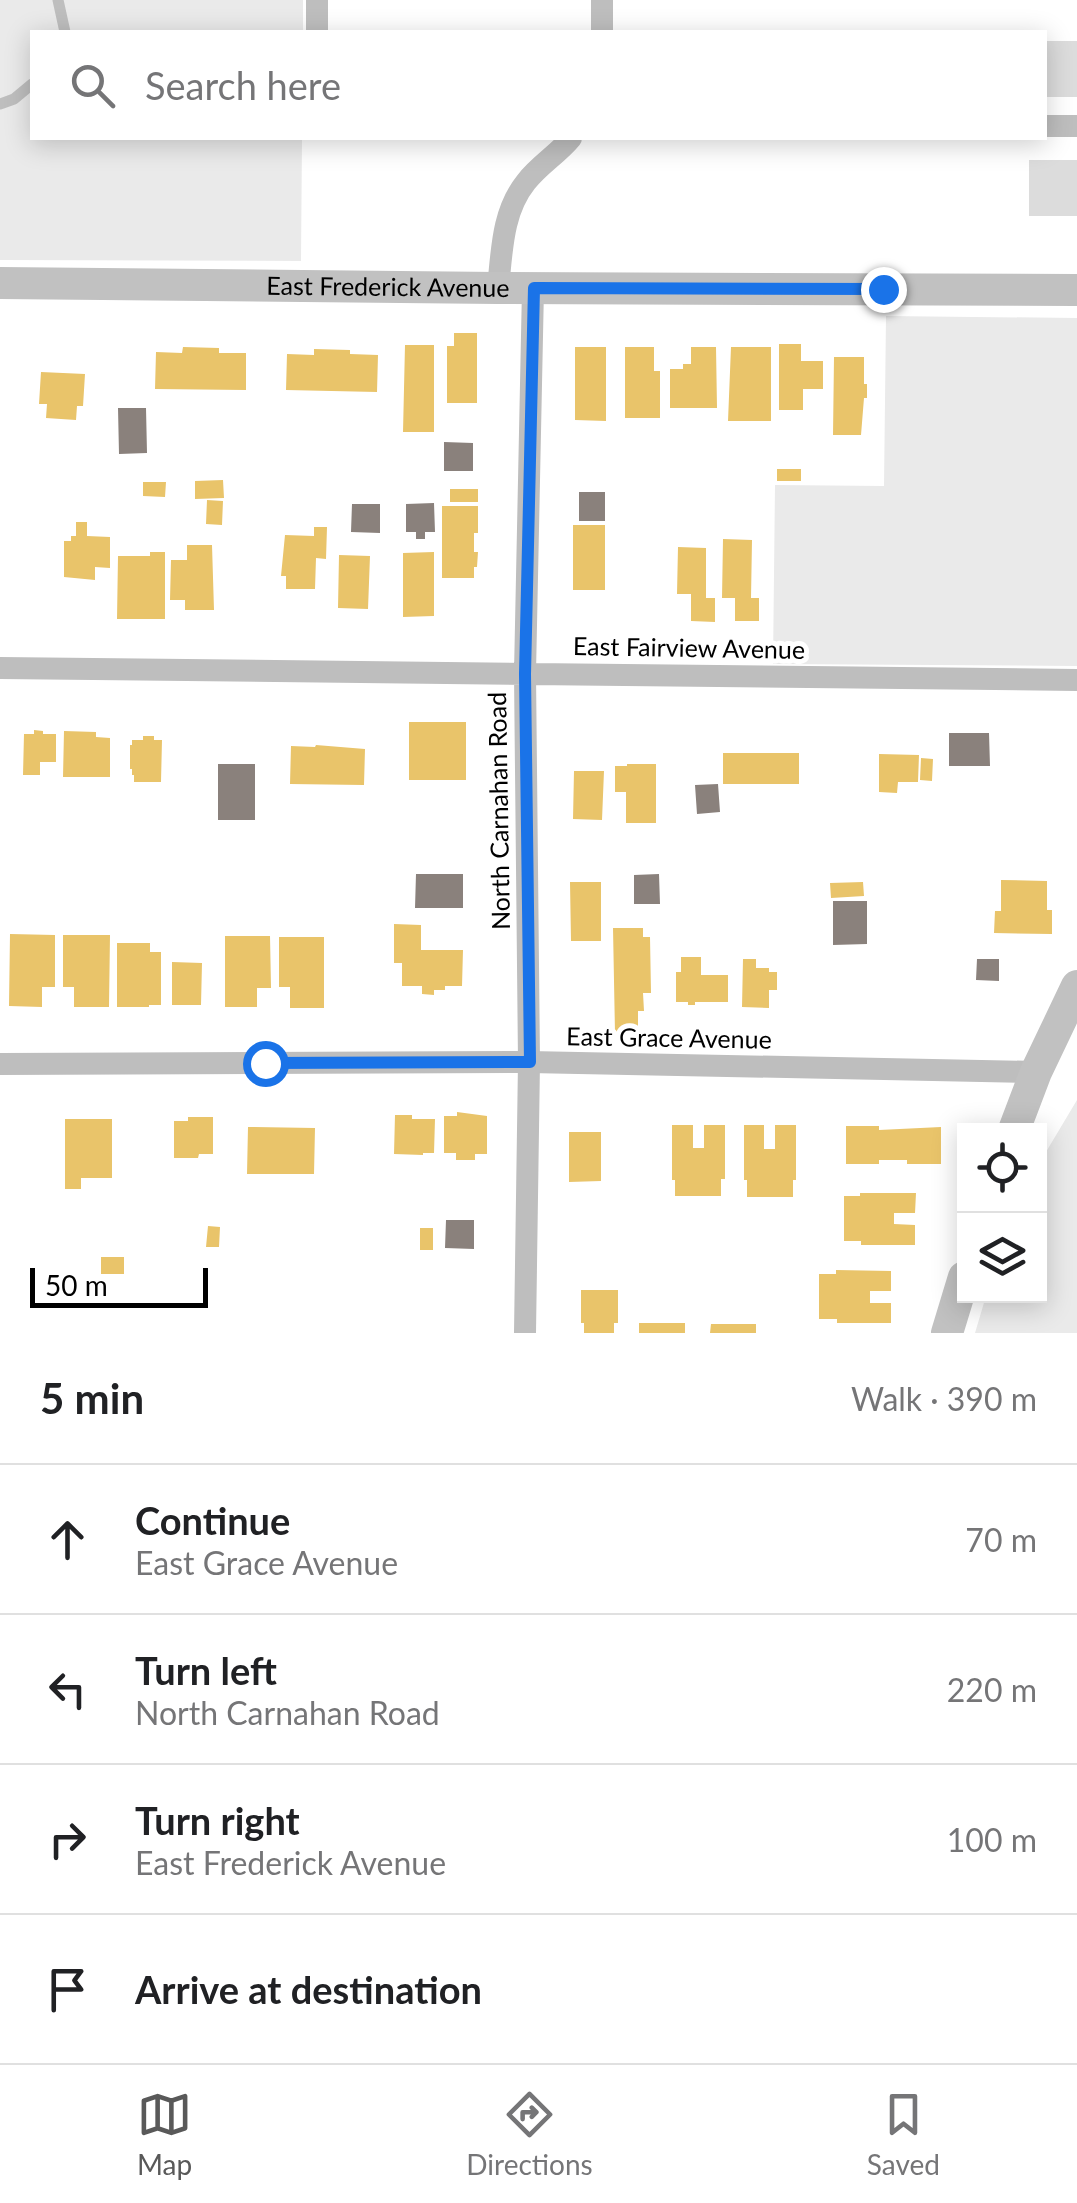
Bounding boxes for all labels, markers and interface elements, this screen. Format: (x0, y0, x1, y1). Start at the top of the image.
search box (30, 30, 1047, 140)
icon: search (65, 58, 120, 113)
text: Search here (145, 62, 341, 108)
route end (861, 267, 907, 313)
street label: East Frederick Avenue (266, 270, 510, 302)
street label: East Fairview Avenue (573, 630, 805, 664)
street label: North Carnahan Road (481, 692, 515, 930)
street label: East Grace Avenue (566, 1020, 772, 1054)
route start (243, 1041, 289, 1087)
map controls (957, 1123, 1047, 1303)
button: locate (957, 1123, 1047, 1213)
button: layers (957, 1213, 1047, 1303)
scale bar (30, 1263, 208, 1308)
text: 50 m (45, 1268, 108, 1302)
text: 5 min (40, 1373, 144, 1423)
text: Walk · 390 m (851, 1379, 1037, 1418)
text: Continue (135, 1497, 290, 1543)
icon: ahead (40, 1512, 95, 1567)
text: 70 m (965, 1520, 1037, 1559)
text: East Grace Avenue (135, 1543, 398, 1582)
text: Turn left (135, 1647, 277, 1693)
icon: left (40, 1662, 95, 1717)
text: 220 m (947, 1670, 1037, 1709)
text: North Carnahan Road (135, 1693, 440, 1732)
text: Turn right (135, 1797, 300, 1843)
icon: right (40, 1812, 95, 1867)
text: 100 m (947, 1820, 1037, 1859)
text: East Frederick Avenue (135, 1843, 446, 1882)
icon: arrive (40, 1962, 95, 2017)
text: Arrive at destination (135, 1966, 482, 2012)
tab: Map (137, 2087, 192, 2181)
tab: Directions (466, 2087, 593, 2181)
tab: Saved (867, 2087, 940, 2181)

